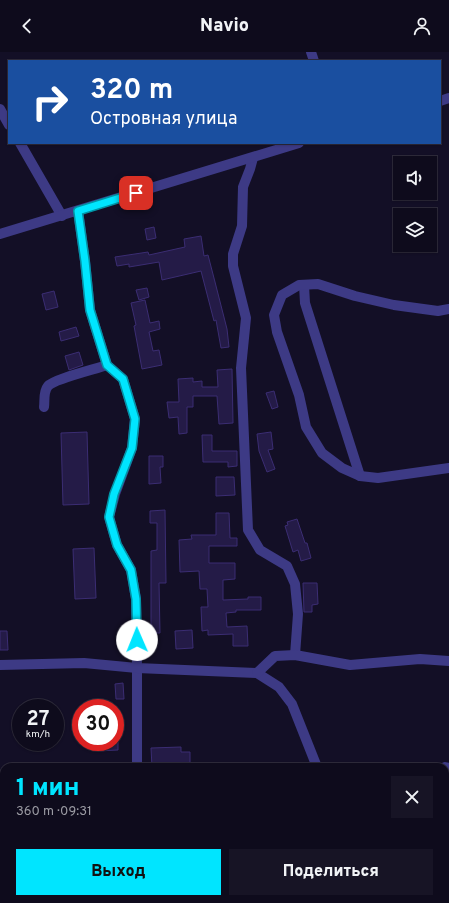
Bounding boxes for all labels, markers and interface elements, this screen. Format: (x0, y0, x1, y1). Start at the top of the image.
icon: back (16, 15, 38, 37)
text: Navio (200, 15, 249, 38)
icon: person (411, 15, 433, 37)
text: 320 m (90, 73, 173, 109)
icon: right (24, 76, 76, 128)
text: Островная улица (90, 108, 237, 131)
map controls (393, 156, 437, 252)
button: sound (393, 156, 437, 200)
pin (119, 176, 153, 210)
icon: arrive (125, 182, 147, 204)
button: layers (393, 208, 437, 252)
position arrow (116, 619, 158, 661)
speed limit sign: 30 (72, 699, 124, 751)
text: 27 (27, 707, 49, 733)
text: km/h (26, 728, 50, 741)
text: 1 мин (16, 774, 79, 804)
button: close (391, 776, 433, 818)
text: 360 m · 09:31 (16, 804, 92, 820)
button: Выход (16, 849, 221, 895)
button: Поделиться (229, 849, 433, 895)

